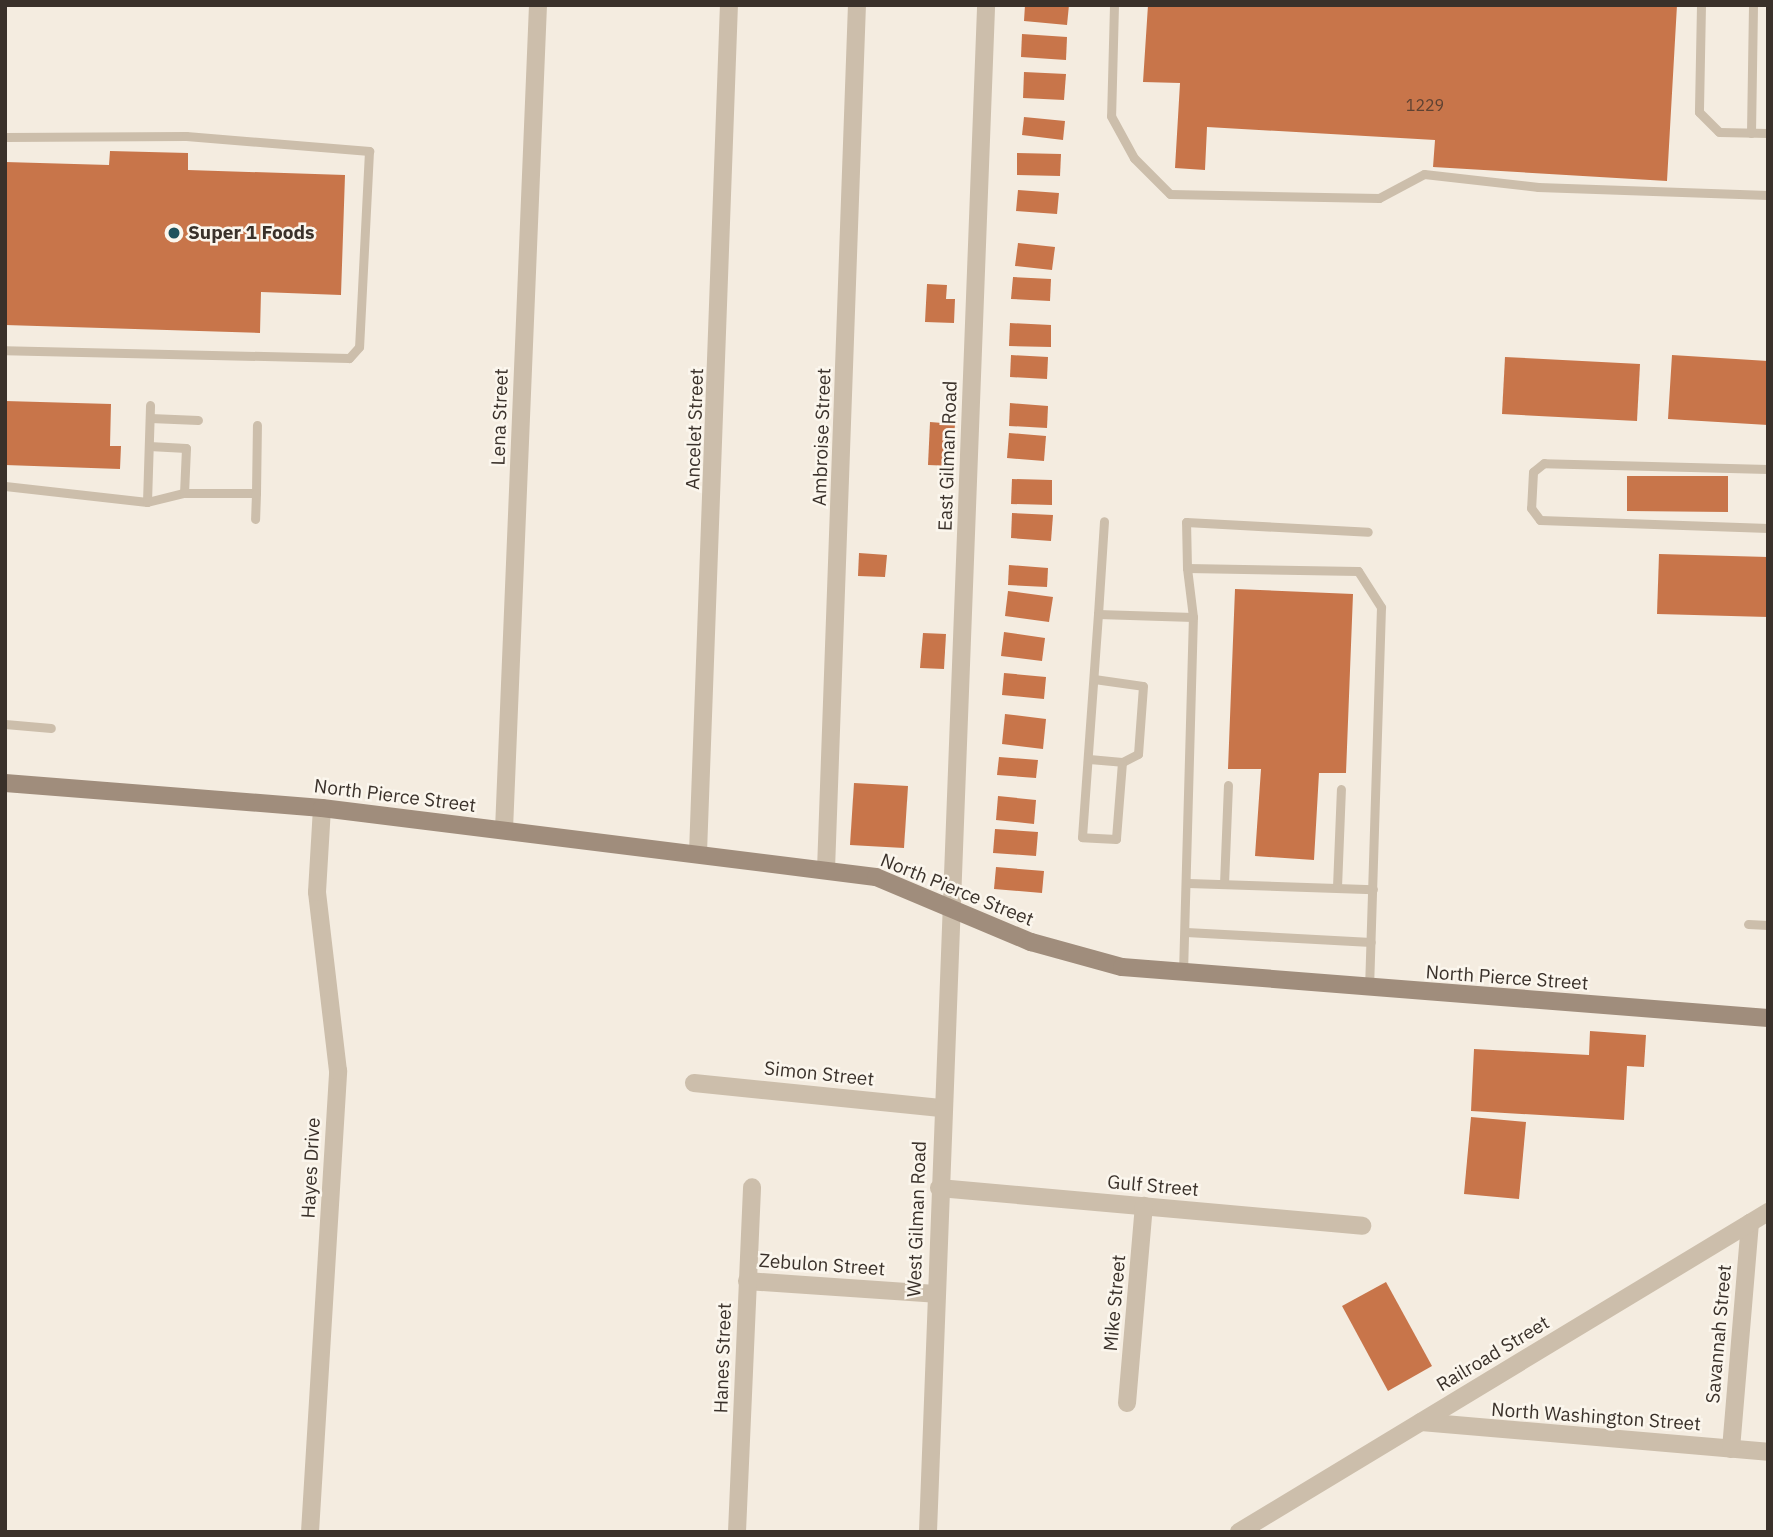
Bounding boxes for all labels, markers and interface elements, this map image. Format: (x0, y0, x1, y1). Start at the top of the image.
house number: 1229 (1406, 95, 1444, 115)
place label: Super 1 Foods (188, 222, 315, 244)
marker: Super 1 Foods (166, 225, 182, 241)
street label: Ambroise Street (808, 367, 836, 507)
street label: Lena Street (487, 368, 513, 466)
street label: Ancelet Street (681, 368, 709, 490)
street label: East Gilman Road (934, 380, 962, 532)
street label: North Pierce Street (313, 775, 477, 817)
street label: North Pierce Street (877, 849, 1037, 931)
street label: North Pierce Street (1425, 961, 1589, 995)
street label: Simon Street (763, 1057, 875, 1091)
street label: Hayes Drive (297, 1117, 325, 1219)
street label: West Gilman Road (903, 1141, 931, 1297)
street label: Gulf Street (1106, 1171, 1200, 1201)
street label: Zebulon Street (758, 1249, 886, 1281)
street label: Mike Street (1099, 1254, 1131, 1352)
street label: Savannah Street (1702, 1264, 1736, 1404)
street label: Hanes Street (710, 1302, 736, 1414)
street label: Railroad Street (1433, 1311, 1553, 1397)
street label: North Washington Street (1490, 1398, 1702, 1436)

